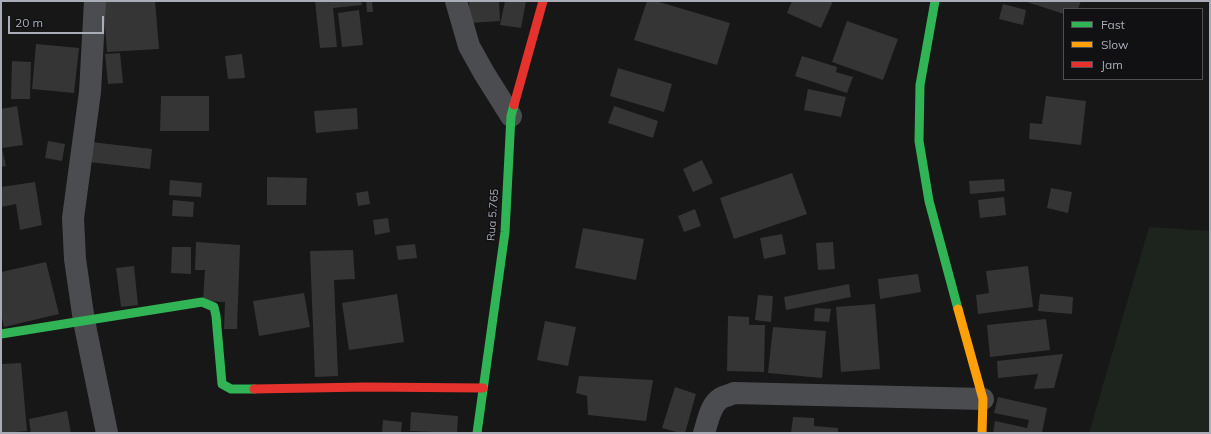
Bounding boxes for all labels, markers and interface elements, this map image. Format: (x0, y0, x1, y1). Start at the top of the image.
scale bar (10, 8, 106, 34)
legend (1063, 8, 1203, 80)
text: 20 m (15, 15, 43, 30)
text: Fast (1101, 17, 1125, 32)
text: Slow (1101, 37, 1129, 52)
text: Jam (1101, 57, 1123, 72)
street label: Rua 5.765 (485, 188, 501, 242)

